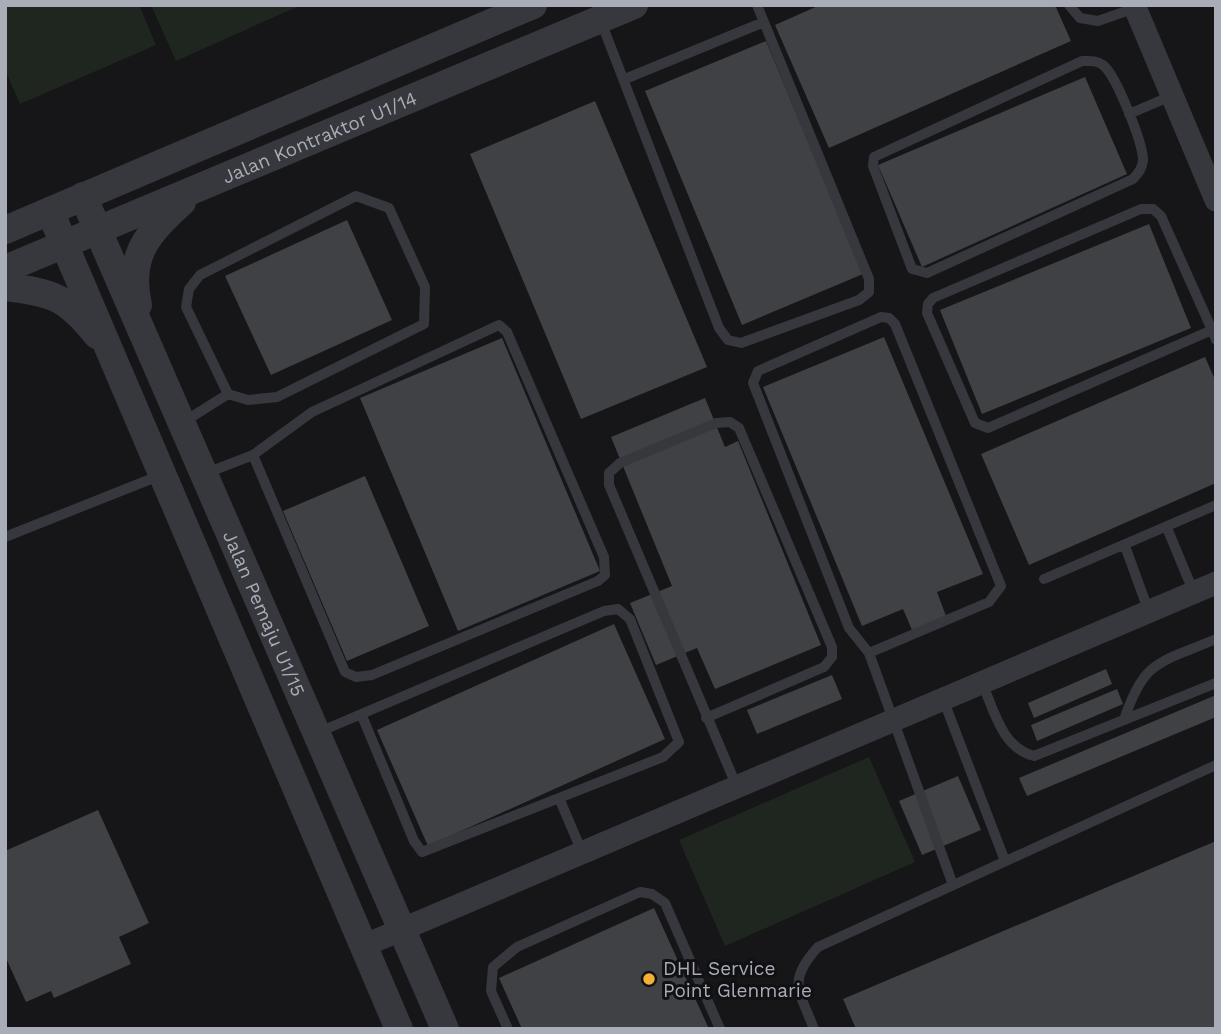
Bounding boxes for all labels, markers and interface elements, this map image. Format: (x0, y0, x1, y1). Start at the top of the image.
street label: Jalan Kontraktor U1/14 (219, 86, 421, 189)
street label: Jalan Pemaju U1/15 (218, 527, 310, 700)
place label: DHL Service Point Glenmarie (663, 957, 812, 1002)
marker: DHL Service Point Glenmarie (641, 971, 657, 987)

